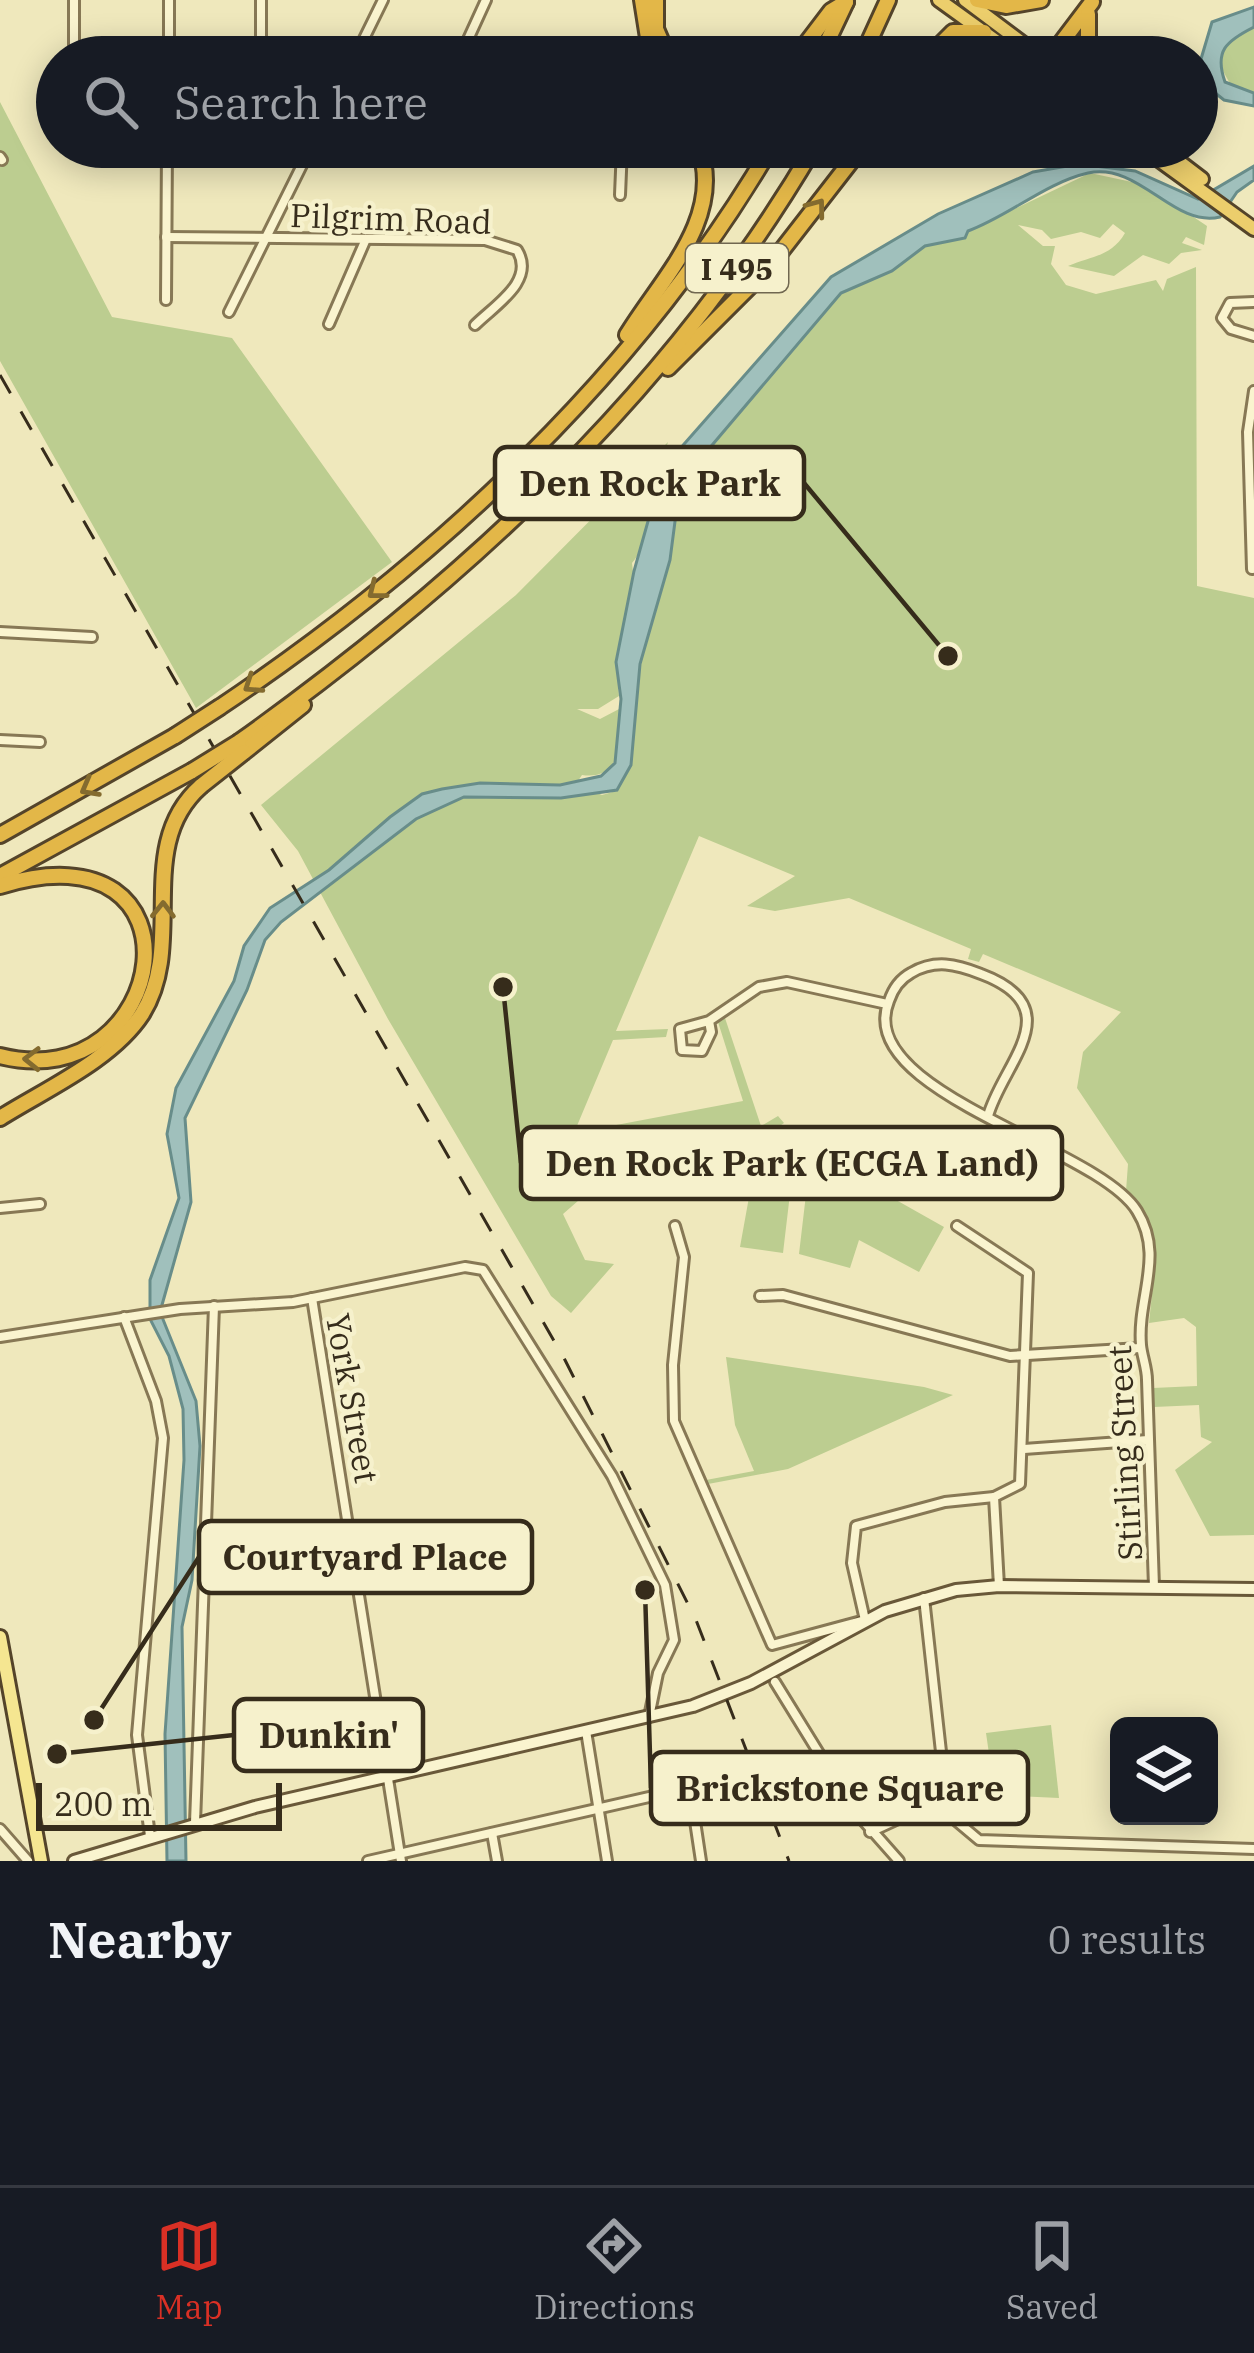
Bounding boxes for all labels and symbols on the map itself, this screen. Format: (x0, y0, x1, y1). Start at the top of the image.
street label: Pilgrim Road (289, 193, 493, 243)
one-way arrow (803, 199, 824, 221)
road number: I 495 (686, 244, 788, 292)
callout: Den Rock Park (495, 447, 804, 519)
text: Den Rock Park (519, 459, 781, 506)
one-way arrow (368, 577, 390, 598)
one-way arrow (244, 671, 266, 693)
one-way arrow (80, 774, 102, 797)
one-way arrow (150, 900, 176, 919)
one-way arrow (23, 1047, 41, 1073)
callout: Den Rock Park (ECGA Land) (521, 1127, 1062, 1199)
text: Den Rock Park (ECGA Land) (545, 1139, 1039, 1186)
street label: York Street (317, 1310, 389, 1486)
street label: Stirling Street (1097, 1344, 1151, 1562)
callout: Courtyard Place (199, 1521, 532, 1593)
text: Courtyard Place (222, 1533, 508, 1580)
callout: Dunkin' (234, 1699, 423, 1771)
text: Dunkin' (259, 1711, 399, 1758)
callout: Brickstone Square (651, 1752, 1028, 1824)
text: Brickstone Square (676, 1764, 1004, 1811)
scale bar (36, 1777, 282, 1830)

